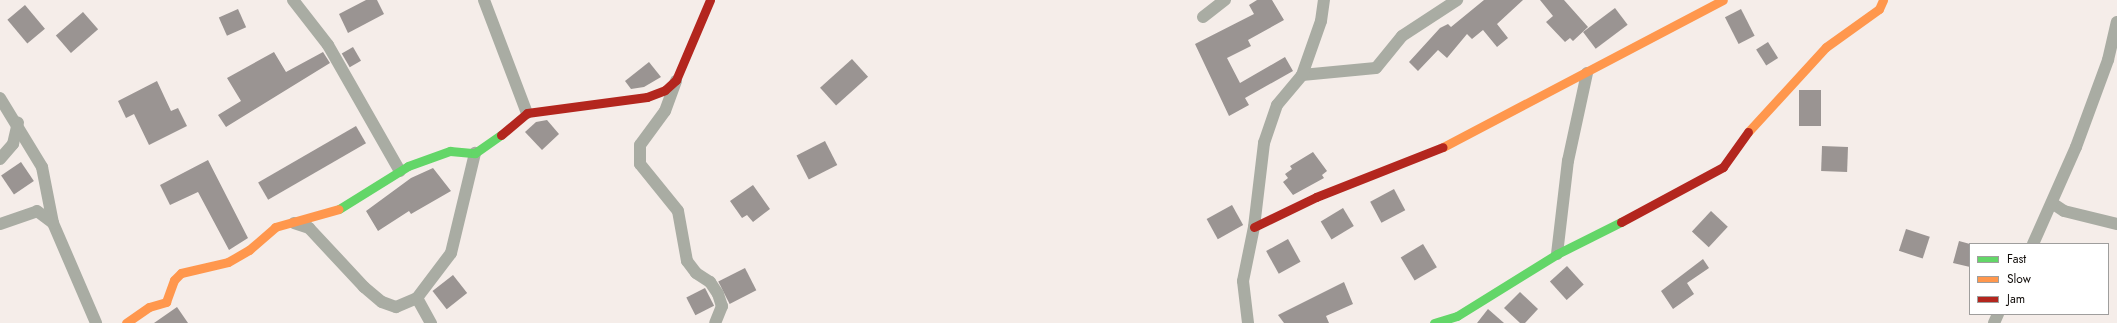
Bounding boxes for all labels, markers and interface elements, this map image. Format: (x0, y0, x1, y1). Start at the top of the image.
legend (1969, 243, 2109, 315)
text: Fast (2007, 250, 2026, 268)
text: Slow (2007, 270, 2031, 288)
text: Jam (2007, 290, 2025, 308)

